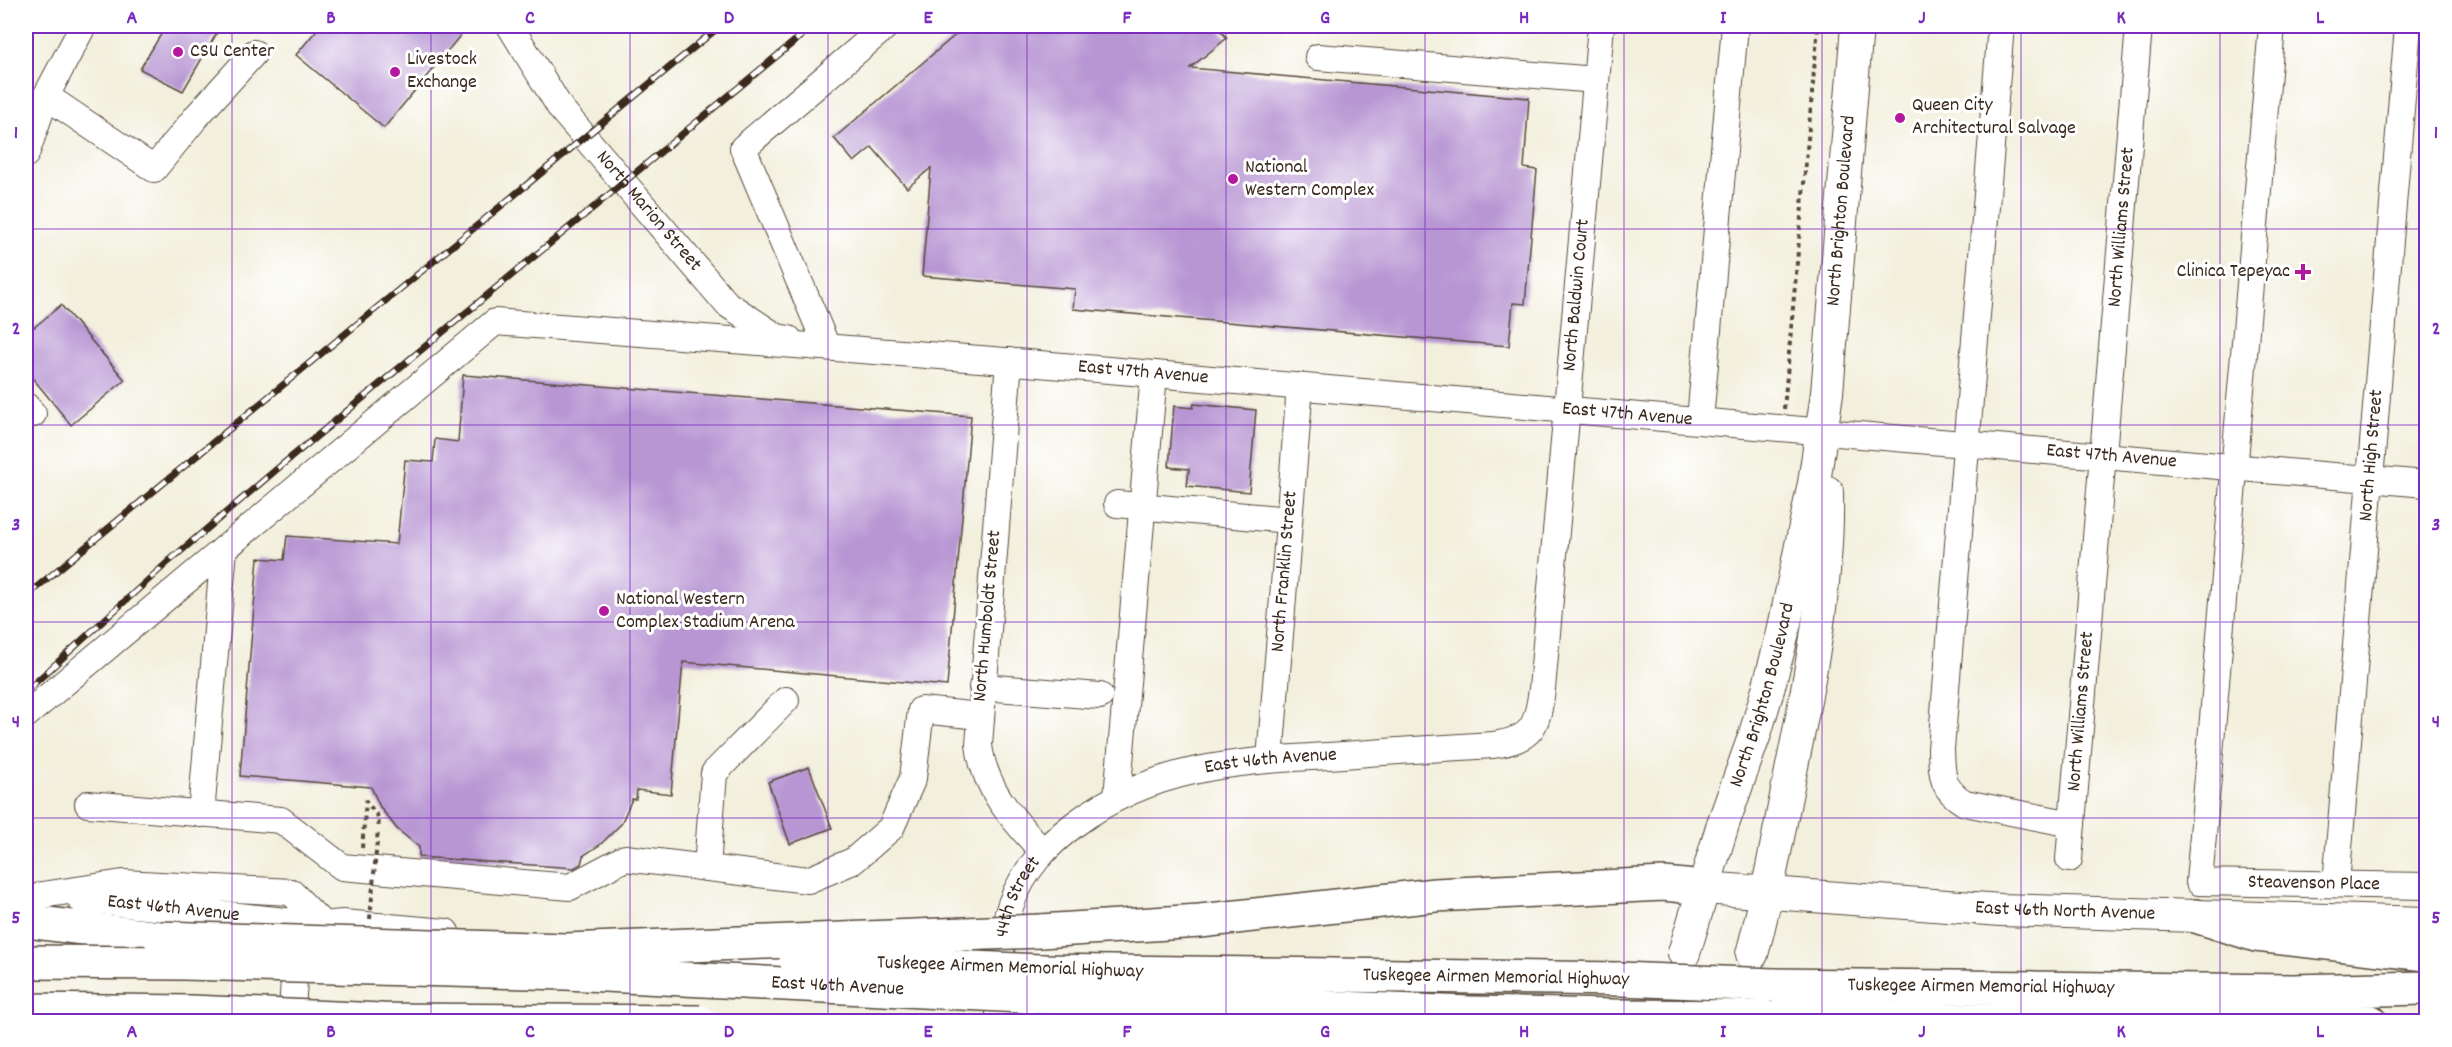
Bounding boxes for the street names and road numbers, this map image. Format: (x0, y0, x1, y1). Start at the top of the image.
street label: North Brighton Boulevard (1820, 114, 1864, 307)
street label: North Marion Street (589, 145, 708, 278)
street label: North Williams Street (2101, 146, 2143, 308)
street label: North Baldwin Court (1556, 218, 1598, 373)
street label: East 47th Avenue (1077, 353, 1210, 393)
street label: North High Street (2352, 388, 2391, 523)
street label: East 47th Avenue (1561, 395, 1694, 434)
street label: East 47th Avenue (2045, 437, 2178, 476)
street label: North Franklin Street (1265, 490, 1306, 653)
street label: North Humboldt Street (967, 529, 1009, 703)
street label: North Brighton Boulevard (1723, 600, 1803, 791)
street label: North Williams Street (2061, 630, 2102, 793)
street label: East 46th Avenue (1202, 741, 1338, 782)
street label: 44th Street (989, 850, 1048, 940)
street label: Steavenson Place (2248, 869, 2380, 899)
street label: East 46th Avenue (106, 888, 241, 930)
street label: East 46th North Avenue (1974, 894, 2156, 929)
street label: Tuskegee Airmen Memorial Highway (876, 949, 1145, 987)
street label: Tuskegee Airmen Memorial Highway (1363, 962, 1630, 994)
street label: East 46th Avenue (770, 969, 905, 1004)
street label: Tuskegee Airmen Memorial Highway (1847, 972, 2115, 1003)

